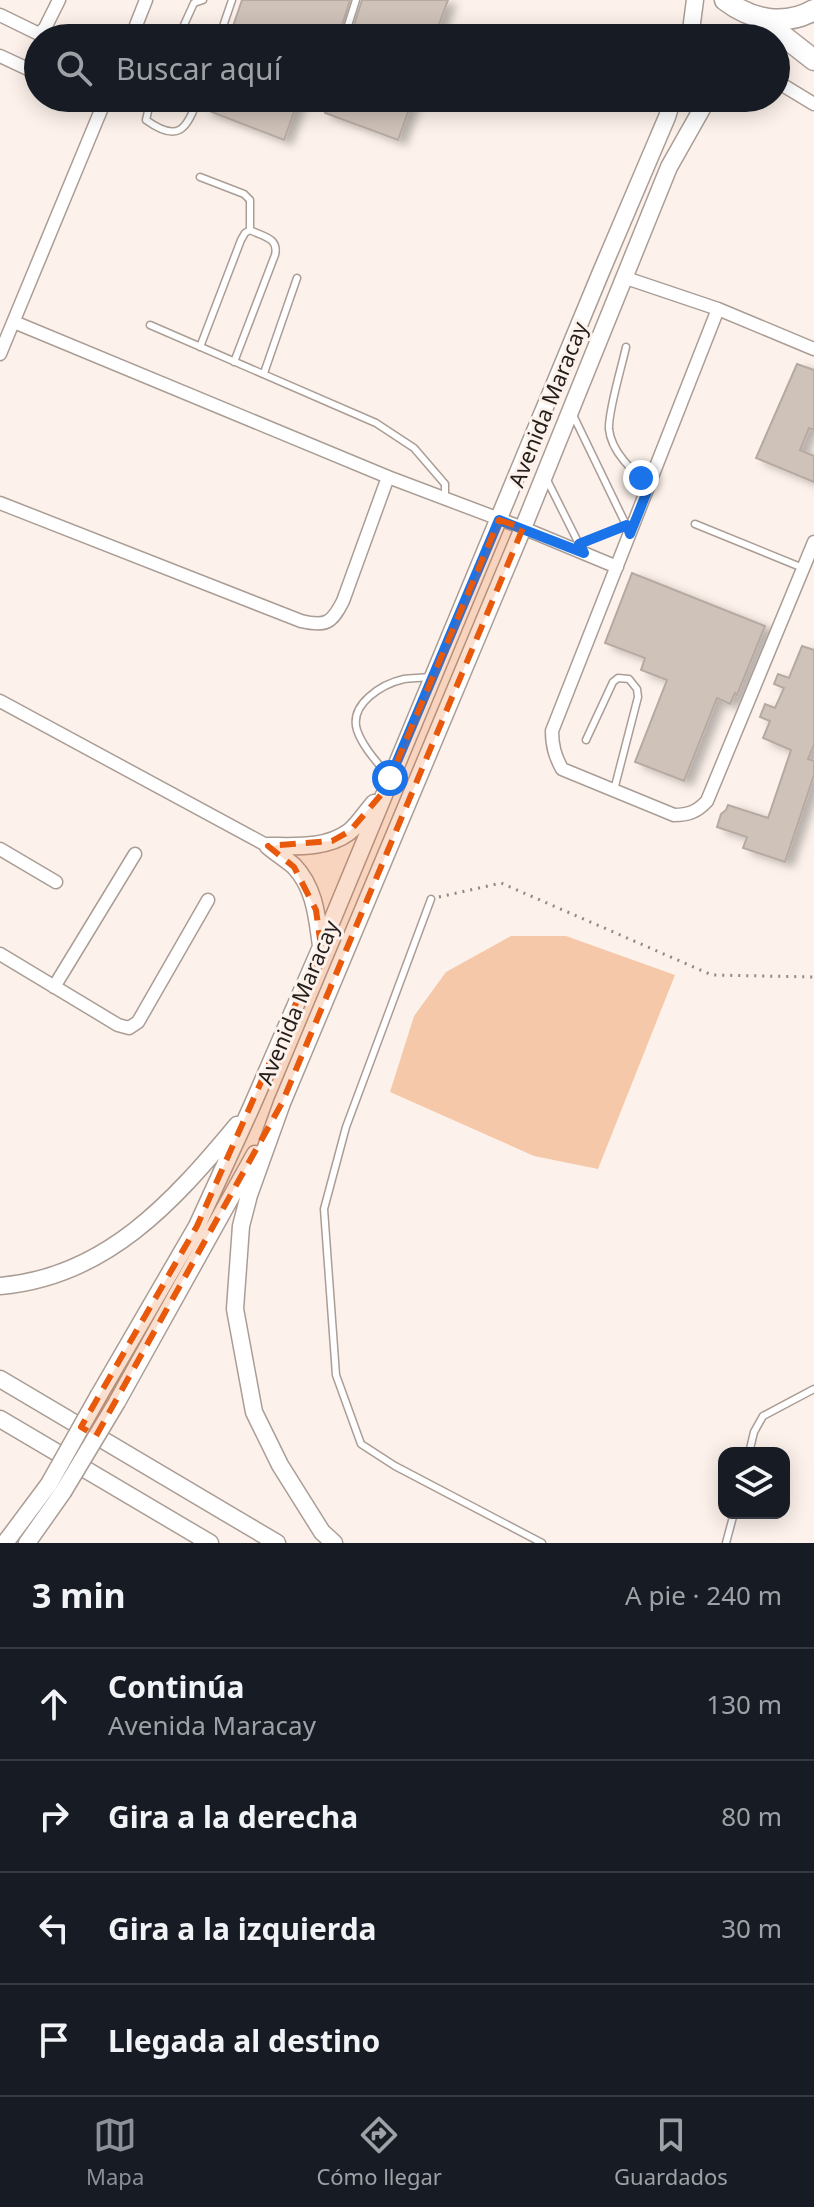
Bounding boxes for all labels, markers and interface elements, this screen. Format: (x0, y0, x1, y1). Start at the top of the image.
search box (24, 24, 790, 112)
icon: search (52, 46, 96, 90)
text: Buscar aquí (116, 48, 281, 89)
street label: Avenida Maracay (500, 316, 594, 491)
route end (623, 460, 659, 496)
route start (372, 760, 408, 796)
street label: Avenida Maracay (249, 914, 345, 1089)
map controls (718, 1447, 790, 1519)
button: layers (718, 1447, 790, 1519)
text: 3 min (32, 1572, 126, 1618)
text: A pie · 240 m (625, 1577, 782, 1613)
text: Continúa (108, 1666, 244, 1707)
icon: ahead (32, 1682, 76, 1726)
text: 130 m (706, 1686, 782, 1722)
text: Avenida Maracay (108, 1707, 316, 1743)
icon: right (32, 1794, 76, 1838)
text: Gira a la derecha (108, 1796, 358, 1837)
text: 80 m (721, 1798, 782, 1834)
icon: left (32, 1906, 76, 1950)
text: Gira a la izquierda (108, 1908, 377, 1949)
text: 30 m (721, 1910, 782, 1946)
icon: arrive (32, 2018, 76, 2062)
text: Llegada al destino (108, 2020, 380, 2061)
tab: Mapa (86, 2113, 144, 2191)
tab: Cómo llegar (316, 2113, 442, 2191)
tab: Guardados (614, 2113, 728, 2191)

